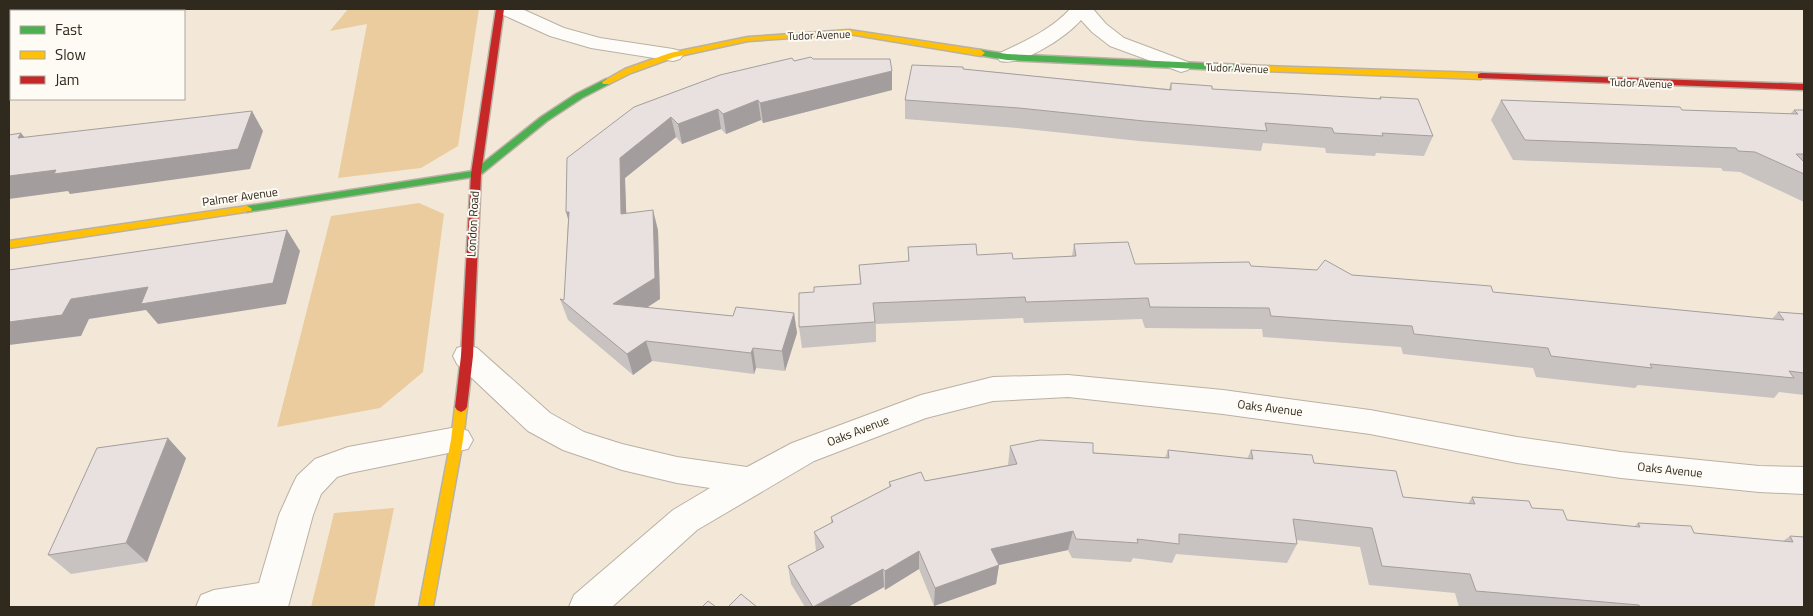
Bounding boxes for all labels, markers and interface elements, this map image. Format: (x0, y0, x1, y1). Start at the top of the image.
legend (10, 10, 185, 100)
text: Fast (55, 18, 83, 41)
street label: Tudor Avenue (787, 26, 851, 44)
text: Slow (55, 43, 86, 66)
street label: Tudor Avenue (1205, 59, 1269, 77)
text: Jam (55, 68, 79, 91)
street label: Tudor Avenue (1609, 74, 1673, 92)
street label: Palmer Avenue (201, 182, 279, 211)
street label: London Road (461, 190, 484, 258)
street label: Oaks Avenue (1236, 394, 1304, 421)
street label: Oaks Avenue (824, 410, 892, 451)
street label: Oaks Avenue (1637, 457, 1704, 482)

